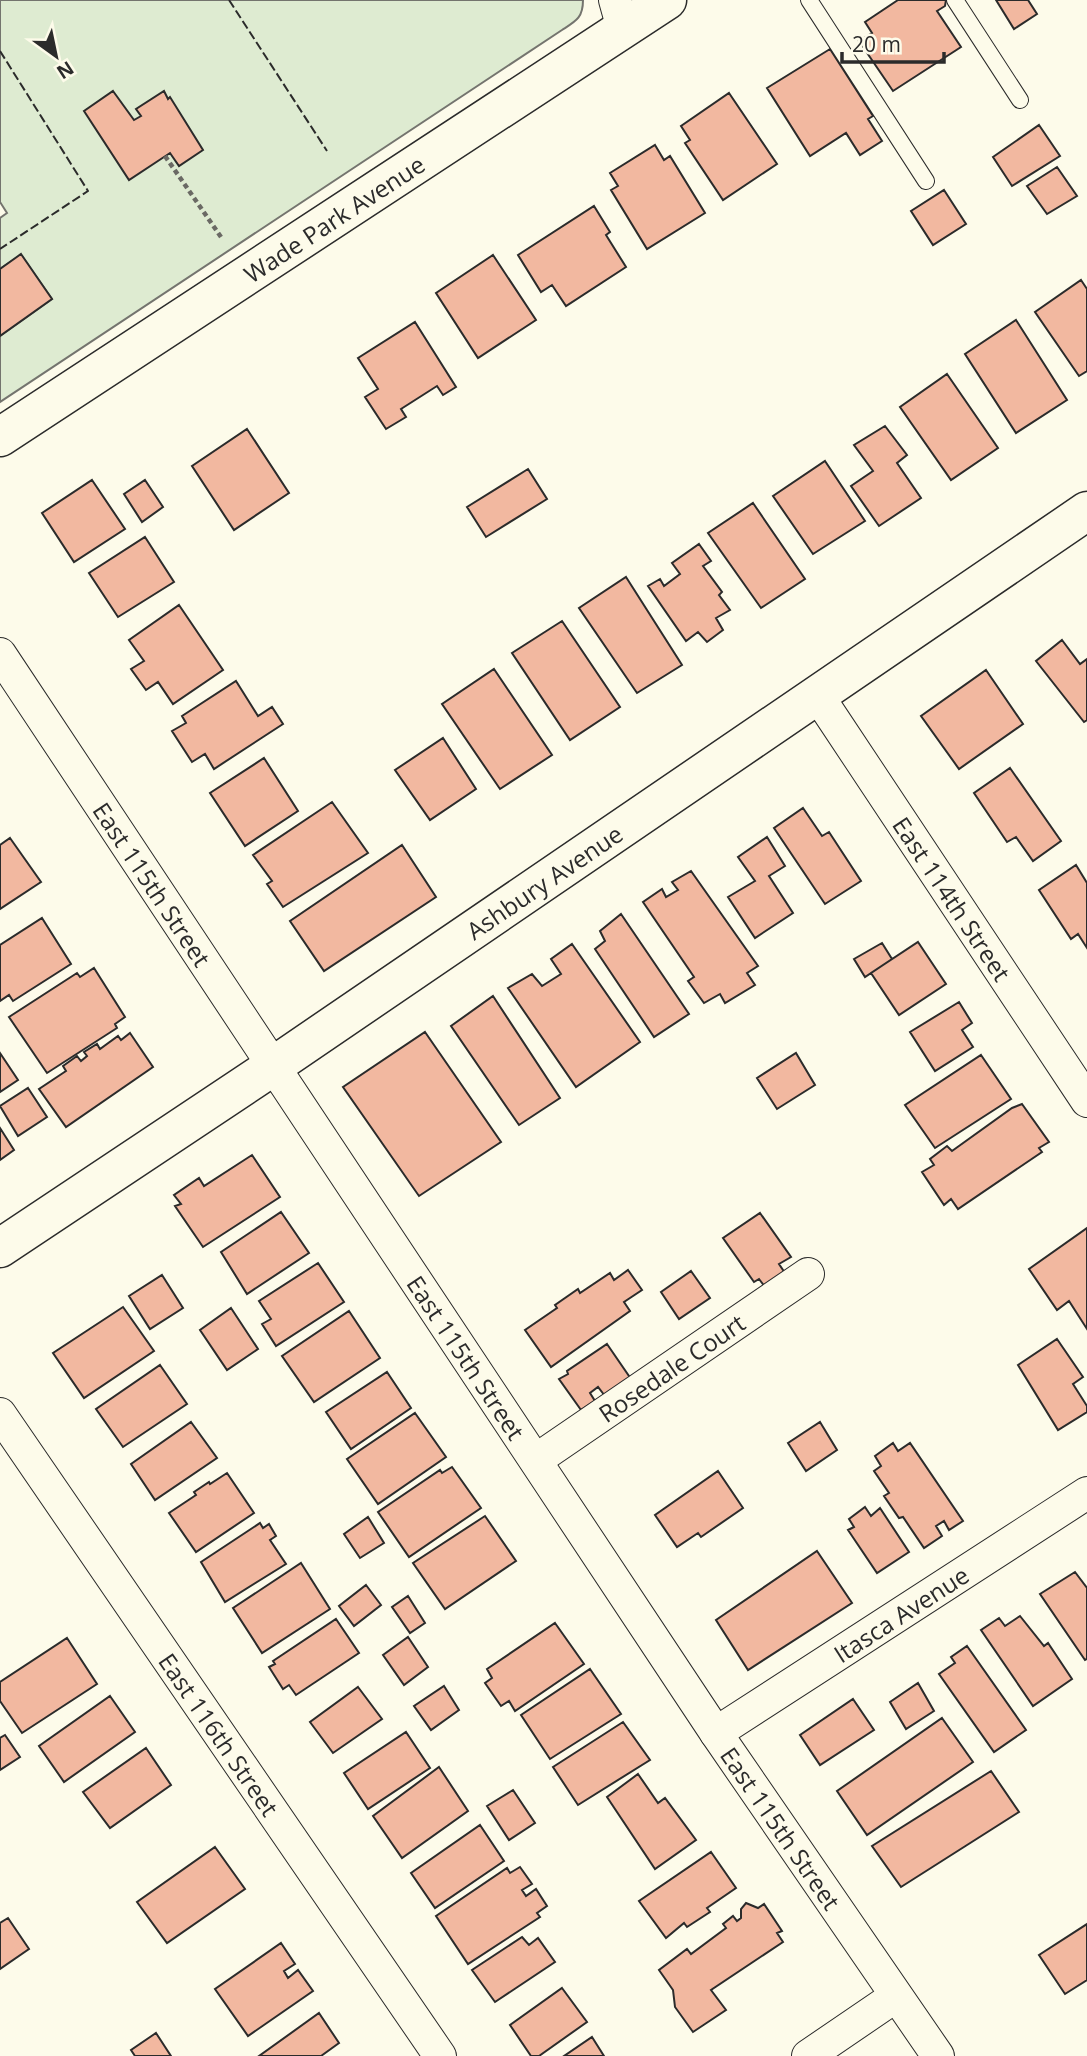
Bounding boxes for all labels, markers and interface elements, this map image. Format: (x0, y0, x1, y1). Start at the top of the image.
north arrow (21, 21, 91, 91)
scale bar (842, 21, 944, 65)
text: 20 m (852, 30, 901, 58)
text: N (52, 55, 79, 85)
street label: Wade Park Avenue (237, 147, 431, 290)
street label: East 115th Street (86, 795, 219, 973)
street label: East 114th Street (886, 810, 1019, 987)
street label: Ashbury Avenue (459, 816, 629, 946)
street label: East 115th Street (400, 1269, 533, 1446)
street label: Rosedale Court (592, 1306, 751, 1429)
street label: Itasca Avenue (827, 1558, 975, 1669)
street label: East 116th Street (152, 1646, 287, 1822)
street label: East 115th Street (714, 1740, 849, 1916)

